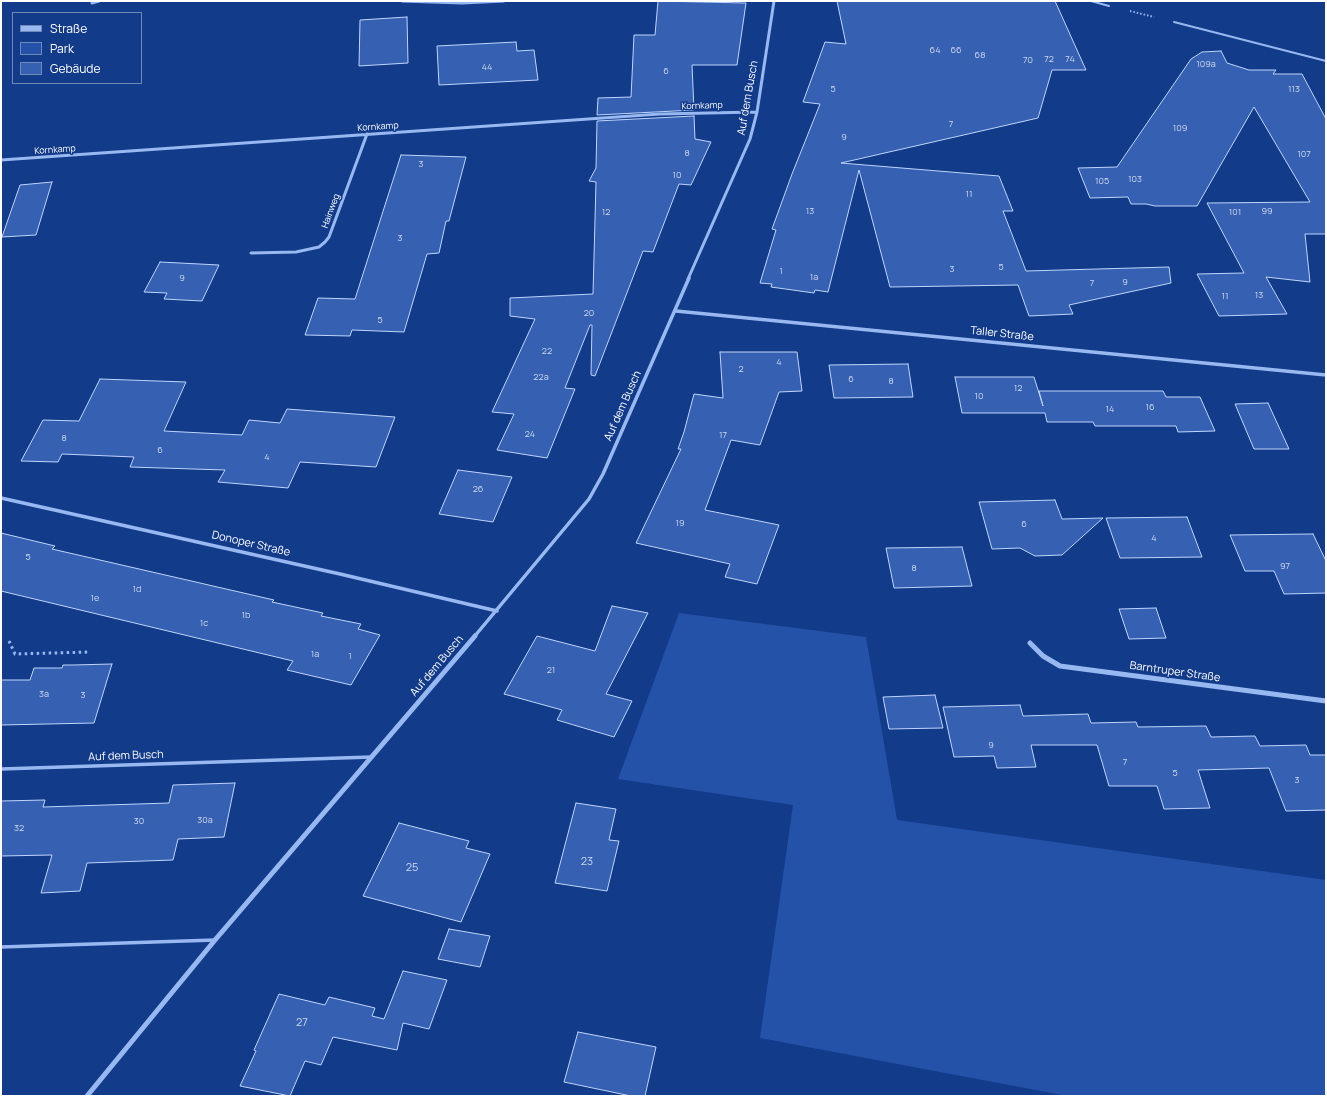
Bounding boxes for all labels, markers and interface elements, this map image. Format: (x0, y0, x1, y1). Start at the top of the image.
legend (12, 12, 142, 84)
text: Straße (50, 20, 87, 37)
text: Park (50, 40, 74, 57)
house number: 64 (930, 45, 940, 55)
house number: 66 (950, 45, 962, 55)
house number: 68 (975, 50, 985, 60)
house number: 72 (1044, 54, 1054, 64)
house number: 74 (1065, 54, 1075, 64)
house number: 70 (1023, 55, 1033, 65)
house number: 109a (1196, 59, 1216, 69)
text: Gebäude (50, 60, 101, 77)
street label: Auf dem Busch (735, 60, 761, 136)
house number: 44 (482, 62, 492, 72)
house number: 6 (663, 66, 669, 76)
house number: 5 (830, 84, 836, 94)
house number: 113 (1288, 84, 1300, 94)
street label: Kornkamp (681, 100, 723, 112)
house number: 7 (949, 119, 953, 129)
street label: Kornkamp (357, 120, 399, 134)
house number: 109 (1173, 123, 1187, 133)
house number: 9 (841, 132, 847, 142)
street label: Kornkamp (34, 143, 76, 157)
house number: 8 (684, 148, 690, 158)
house number: 107 (1297, 149, 1311, 159)
house number: 3 (419, 159, 423, 169)
house number: 10 (673, 170, 681, 180)
house number: 103 (1128, 174, 1142, 184)
house number: 105 (1095, 176, 1109, 186)
house number: 11 (965, 189, 973, 199)
street label: Hainweg (320, 192, 342, 230)
house number: 13 (806, 206, 814, 216)
house number: 99 (1261, 206, 1273, 216)
house number: 12 (602, 207, 610, 217)
house number: 101 (1229, 207, 1241, 217)
house number: 3 (398, 233, 402, 243)
house number: 5 (998, 262, 1004, 272)
house number: 3 (950, 264, 954, 274)
house number: 1 (779, 266, 783, 276)
house number: 1a (810, 272, 818, 282)
house number: 9 (179, 273, 185, 283)
house number: 9 (1122, 277, 1128, 287)
house number: 7 (1090, 278, 1094, 288)
house number: 13 (1255, 290, 1263, 300)
house number: 11 (1221, 291, 1229, 301)
house number: 20 (584, 308, 594, 318)
house number: 5 (377, 315, 383, 325)
street label: Taller Straße (970, 324, 1034, 344)
house number: 22 (542, 346, 552, 356)
house number: 4 (776, 357, 782, 367)
house number: 2 (738, 364, 744, 374)
street label: Auf dem Busch (602, 369, 644, 443)
house number: 22a (533, 372, 549, 382)
house number: 6 (848, 374, 854, 384)
house number: 8 (888, 376, 894, 386)
house number: 12 (1014, 383, 1022, 393)
house number: 10 (975, 391, 983, 401)
house number: 16 (1145, 402, 1155, 412)
house number: 14 (1106, 404, 1114, 414)
house number: 24 (525, 429, 535, 439)
house number: 17 (719, 430, 727, 440)
house number: 8 (61, 433, 67, 443)
house number: 6 (157, 445, 163, 455)
house number: 4 (264, 452, 270, 462)
house number: 26 (473, 484, 483, 494)
house number: 19 (675, 518, 685, 528)
house number: 6 (1021, 519, 1027, 529)
street label: Donoper Straße (211, 529, 291, 559)
house number: 4 (1151, 533, 1157, 543)
house number: 5 (25, 552, 31, 562)
house number: 97 (1280, 561, 1290, 571)
house number: 8 (911, 563, 917, 573)
house number: 1d (133, 584, 141, 594)
house number: 1e (91, 593, 99, 603)
house number: 1b (242, 610, 250, 620)
house number: 1c (200, 618, 208, 628)
street label: Auf dem Busch (408, 633, 466, 699)
house number: 1a (311, 649, 319, 659)
house number: 1 (348, 651, 352, 661)
street label: Barntruper Straße (1129, 659, 1221, 685)
house number: 21 (547, 665, 555, 675)
house number: 3a (39, 689, 49, 699)
house number: 3 (81, 690, 85, 700)
house number: 9 (988, 740, 994, 750)
street label: Auf dem Busch (88, 748, 164, 764)
house number: 7 (1123, 757, 1127, 767)
house number: 5 (1172, 768, 1178, 778)
house number: 3 (1295, 775, 1299, 785)
house number: 30a (197, 815, 213, 825)
house number: 30 (134, 816, 144, 826)
house number: 32 (14, 823, 24, 833)
house number: 23 (581, 855, 593, 869)
house number: 25 (406, 861, 418, 875)
house number: 27 (296, 1016, 308, 1030)

